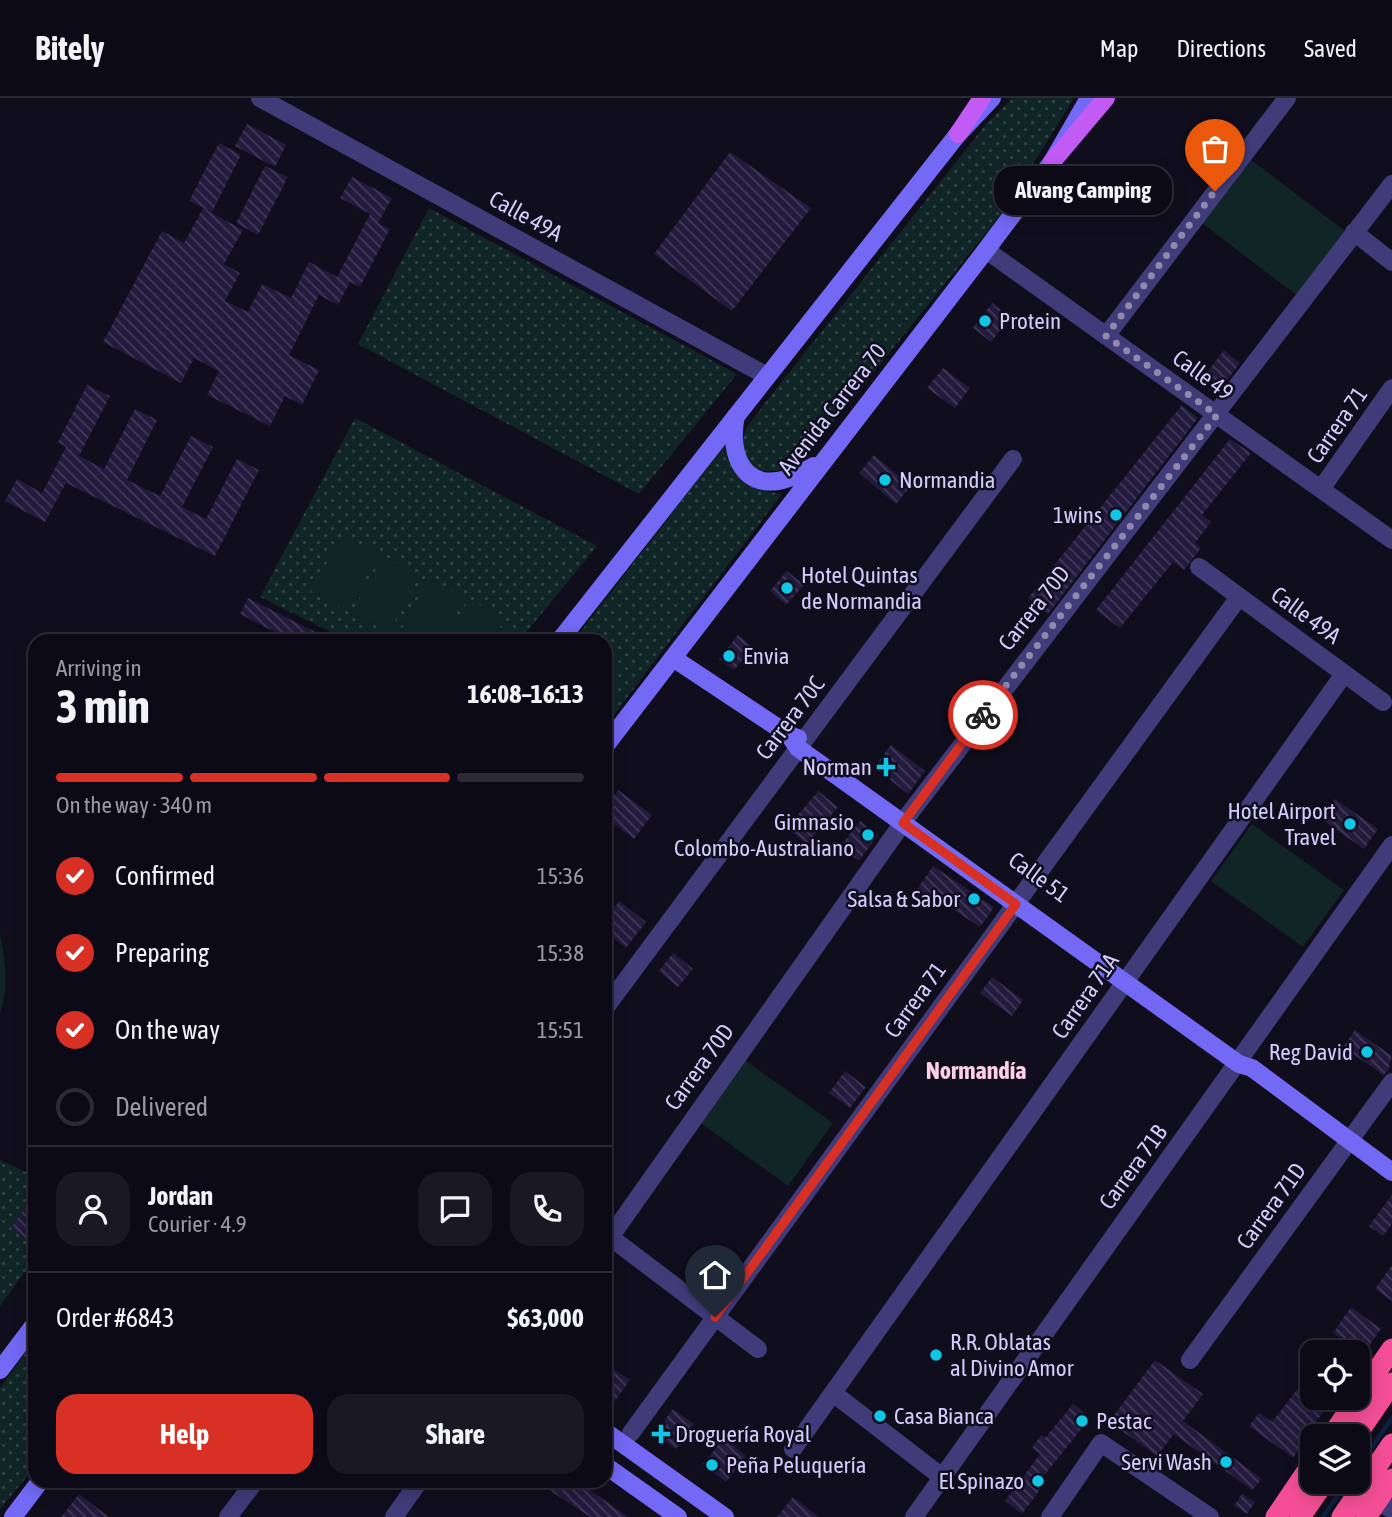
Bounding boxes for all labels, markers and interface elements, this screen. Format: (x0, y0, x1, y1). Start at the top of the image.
text: Bitely (35, 29, 104, 67)
text: Map (1100, 35, 1138, 62)
text: Directions (1176, 35, 1266, 62)
text: Saved (1304, 35, 1357, 62)
pin (1185, 119, 1245, 191)
icon: bag (1196, 130, 1234, 168)
callout: Alvang Camping (995, 166, 1173, 216)
text: Alvang Camping (1015, 177, 1151, 203)
street label: Calle 49A (485, 185, 568, 247)
place label: Protein (999, 308, 1061, 334)
marker: Protein (977, 313, 993, 329)
street label: Avenida Carrera 70 (773, 338, 891, 480)
street label: Calle 49 (1168, 344, 1238, 406)
street label: Carrera 71 (1301, 382, 1373, 468)
place label: Normandia (899, 467, 995, 493)
marker: Normandia (877, 472, 893, 488)
place label: 1wins (1053, 502, 1102, 528)
marker: 1wins (1108, 507, 1124, 523)
street label: Carrera 70D (993, 561, 1075, 655)
place label: Hotel Quintas de Normandia (801, 562, 922, 614)
marker: Hotel Quintas de Normandia (779, 580, 795, 596)
street label: Calle 49A (1266, 581, 1346, 649)
place label: Envia (743, 643, 789, 669)
marker: Envia (721, 648, 737, 664)
text: Arriving in (56, 655, 142, 681)
street label: Carrera 70C (750, 671, 830, 765)
text: 16:08–16:13 (467, 679, 584, 709)
text: 3 min (56, 680, 150, 733)
courier (948, 680, 1018, 750)
icon: bike (964, 696, 1002, 734)
place label: Norman (802, 754, 872, 780)
marker: Norman (878, 759, 894, 775)
text: On the way · 340 m (56, 792, 212, 818)
place label: Hotel Airport Travel (1228, 798, 1336, 850)
place label: Gimnasio Colombo-Australiano (674, 809, 854, 861)
marker: Hotel Airport Travel (1342, 816, 1358, 832)
marker: Gimnasio Colombo-Australiano (860, 827, 876, 843)
street label: Calle 51 (1004, 846, 1074, 908)
icon: check (56, 857, 94, 895)
text: Confirmed (115, 861, 215, 891)
text: 15:36 (537, 863, 584, 889)
place label: Salsa & Sabor (848, 886, 961, 912)
marker: Salsa & Sabor (966, 891, 982, 907)
icon: check (56, 934, 94, 972)
text: Preparing (115, 938, 209, 968)
text: 15:38 (537, 940, 584, 966)
street label: Carrera 71A (1046, 948, 1124, 1044)
street label: Carrera 71 (879, 957, 951, 1043)
icon: check (56, 1011, 94, 1049)
text: On the way (115, 1015, 220, 1045)
text: 15:51 (537, 1017, 584, 1043)
street label: Carrera 70D (659, 1019, 739, 1115)
place label: Reg David (1269, 1039, 1353, 1065)
marker: Reg David (1359, 1044, 1375, 1060)
district label: Normandía (926, 1057, 1026, 1084)
text: Delivered (115, 1092, 208, 1122)
street label: Carrera 71B (1094, 1120, 1172, 1214)
street label: Carrera 71D (1231, 1158, 1311, 1254)
button: person (56, 1172, 130, 1246)
button: chat (418, 1172, 492, 1246)
button: phone (510, 1172, 584, 1246)
text: Jordan (148, 1181, 213, 1211)
text: Courier · 4.9 (148, 1211, 247, 1237)
pin (685, 1245, 745, 1317)
icon: home (696, 1256, 734, 1294)
text: Order #6843 (56, 1303, 175, 1333)
text: $63,000 (507, 1303, 584, 1333)
place label: R.R. Oblatas al Divino Amor (950, 1329, 1075, 1381)
map controls (1300, 1340, 1370, 1494)
button: locate (1300, 1340, 1370, 1410)
marker: R.R. Oblatas al Divino Amor (928, 1347, 944, 1363)
button: Help (56, 1394, 313, 1474)
button: Share (327, 1394, 584, 1474)
place label: Casa Bianca (894, 1403, 994, 1429)
marker: Casa Bianca (872, 1408, 888, 1424)
place label: Pestac (1096, 1408, 1152, 1434)
marker: Pestac (1074, 1413, 1090, 1429)
place label: Droguería Royal (675, 1421, 811, 1447)
button: layers (1300, 1424, 1370, 1494)
marker: Droguería Royal (653, 1426, 669, 1442)
place label: Servi Wash (1121, 1449, 1212, 1475)
place label: Peña Peluquería (726, 1452, 866, 1478)
marker: Servi Wash (1218, 1454, 1234, 1470)
marker: Peña Peluquería (704, 1457, 720, 1473)
place label: El Spinazo (938, 1468, 1024, 1494)
marker: El Spinazo (1030, 1473, 1046, 1489)

